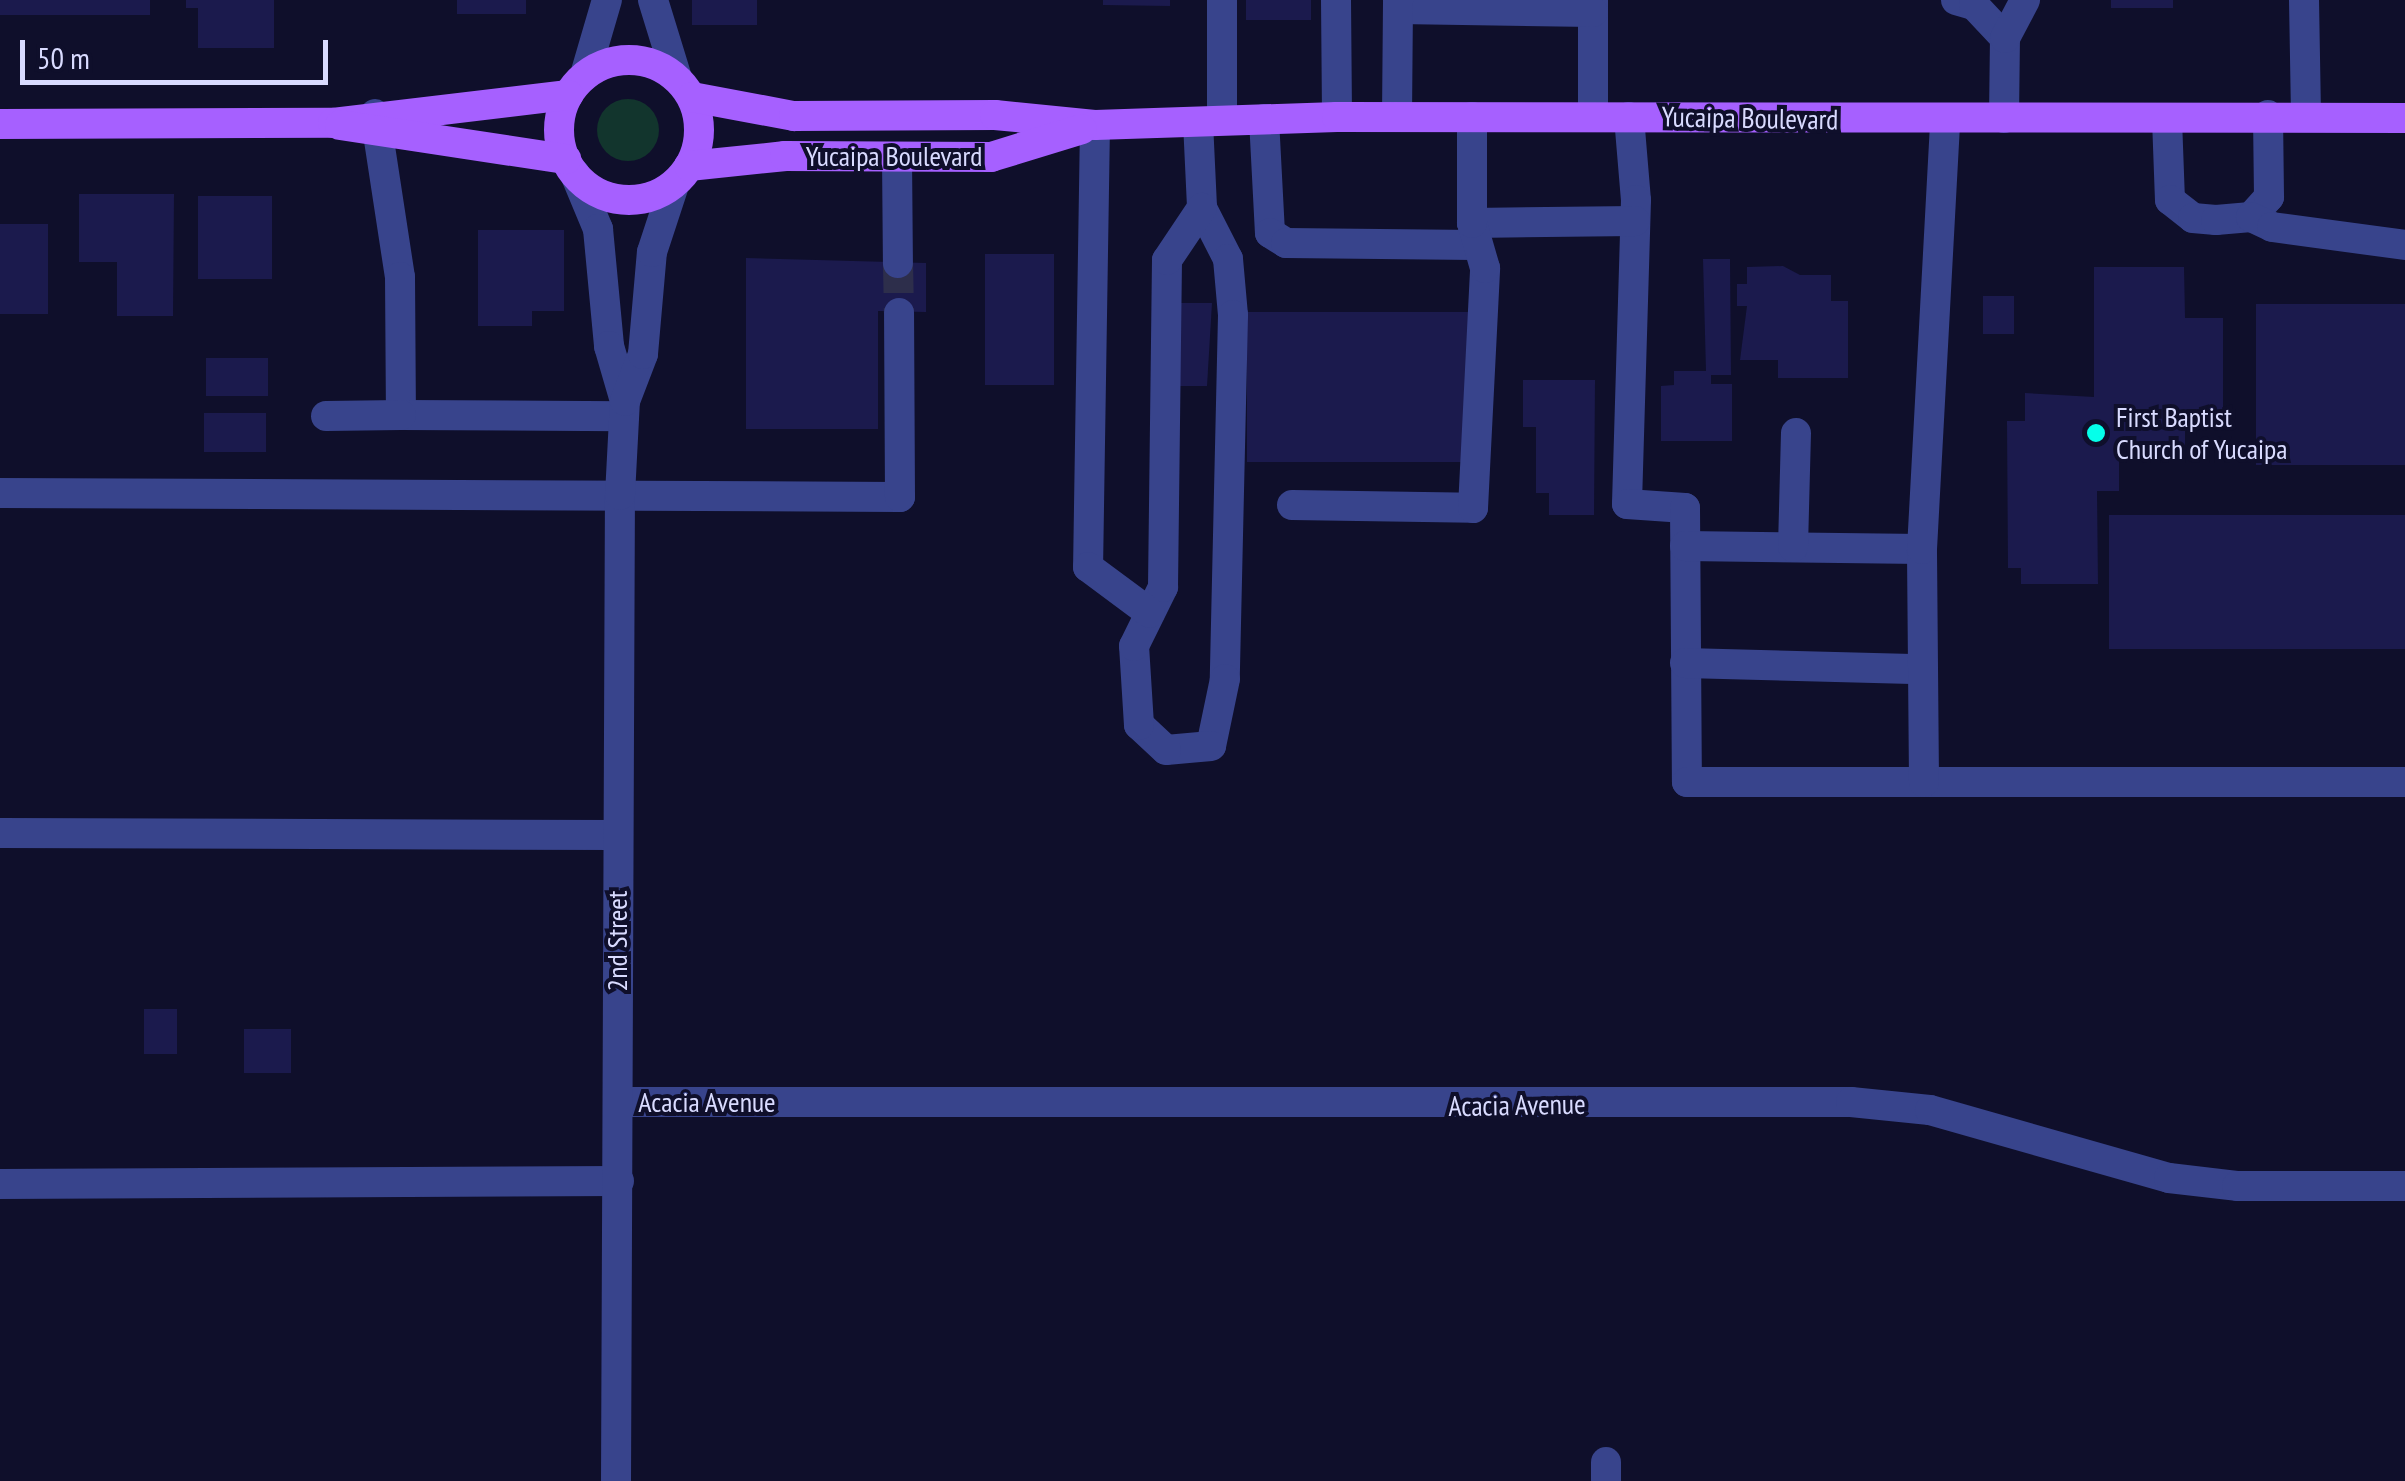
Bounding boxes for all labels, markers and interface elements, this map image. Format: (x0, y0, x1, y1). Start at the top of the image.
scale bar (25, 20, 332, 82)
text: 50 m (37, 38, 90, 77)
street label: Yucaipa Boulevard (1661, 100, 1839, 136)
street label: Yucaipa Boulevard (806, 139, 982, 173)
place label: First Baptist Church of Yucaipa (2116, 400, 2288, 466)
marker: First Baptist Church of Yucaipa (2085, 422, 2107, 444)
street label: 2nd Street (600, 891, 634, 991)
street label: Acacia Avenue (638, 1085, 776, 1119)
street label: Acacia Avenue (1448, 1087, 1586, 1123)

